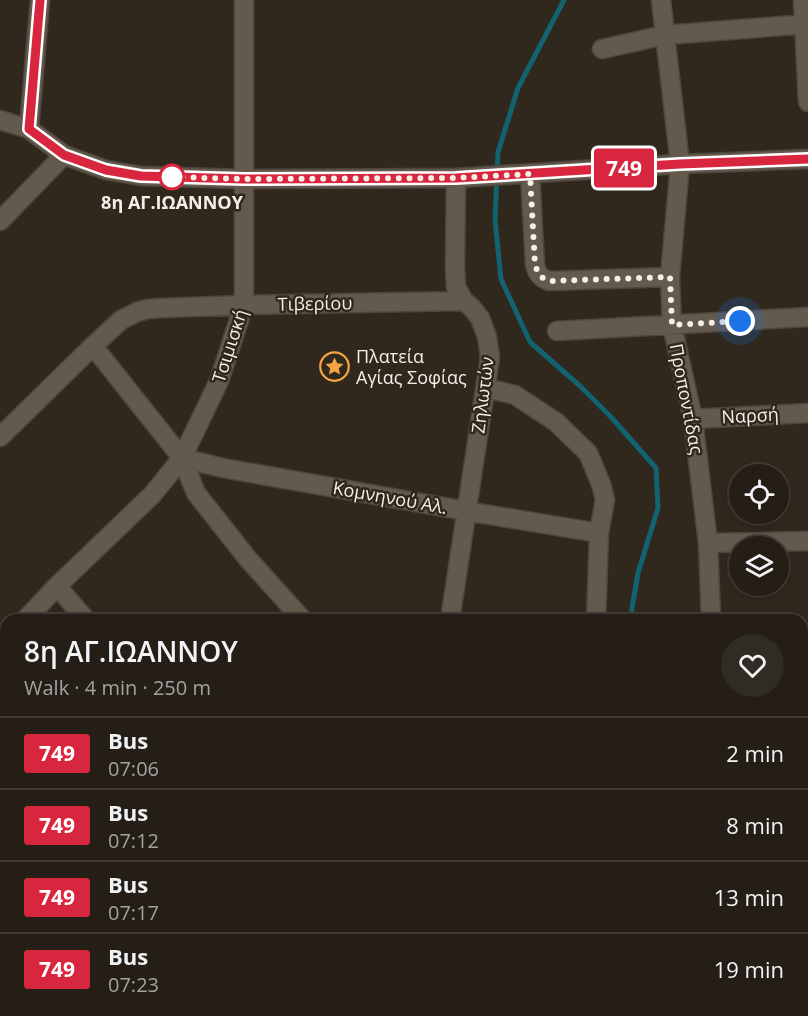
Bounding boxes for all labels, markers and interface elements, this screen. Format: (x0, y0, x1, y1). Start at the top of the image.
line badge: 749 (590, 148, 658, 188)
text: 749 (606, 154, 642, 182)
marker: 8η ΑΓ.ΙΩΑΝΝΟΥ (159, 164, 185, 190)
place label: 8η ΑΓ.ΙΩΑΝΝΟΥ (101, 190, 244, 214)
street label: Τιβερίου (277, 290, 353, 316)
street label: Τσιμισκή (206, 306, 252, 385)
your location (725, 306, 755, 336)
street label: Προποντίδας (665, 341, 710, 456)
place label: Πλατεία Αγίας Σοφίας (356, 344, 467, 389)
place icon: Πλατεία Αγίας Σοφίας (319, 351, 351, 383)
street label: Ζηλωτών (465, 355, 499, 435)
street label: Ναρσή (721, 402, 779, 428)
map controls (729, 464, 789, 596)
button: locate (729, 464, 789, 524)
street label: Κομνηνού Αλ. (331, 475, 449, 519)
button: layers (729, 536, 789, 596)
text: 8η ΑΓ.ΙΩΑΝΝΟΥ (24, 632, 238, 670)
button: heart (721, 634, 784, 697)
text: Walk · 4 min · 250 m (24, 674, 211, 701)
text: Bus (108, 725, 148, 755)
text: 2 min (726, 738, 784, 768)
text: 749 (39, 739, 75, 767)
text: 07:06 (108, 755, 159, 782)
text: Bus (108, 797, 148, 827)
text: 8 min (726, 810, 784, 840)
text: 749 (39, 811, 75, 839)
text: 07:12 (108, 827, 159, 854)
text: Bus (108, 869, 148, 899)
text: 13 min (714, 882, 784, 912)
text: 749 (39, 883, 75, 911)
text: 07:17 (108, 899, 159, 926)
text: Bus (108, 941, 148, 971)
text: 19 min (714, 954, 784, 984)
text: 749 (39, 955, 75, 983)
text: 07:23 (108, 971, 159, 998)

